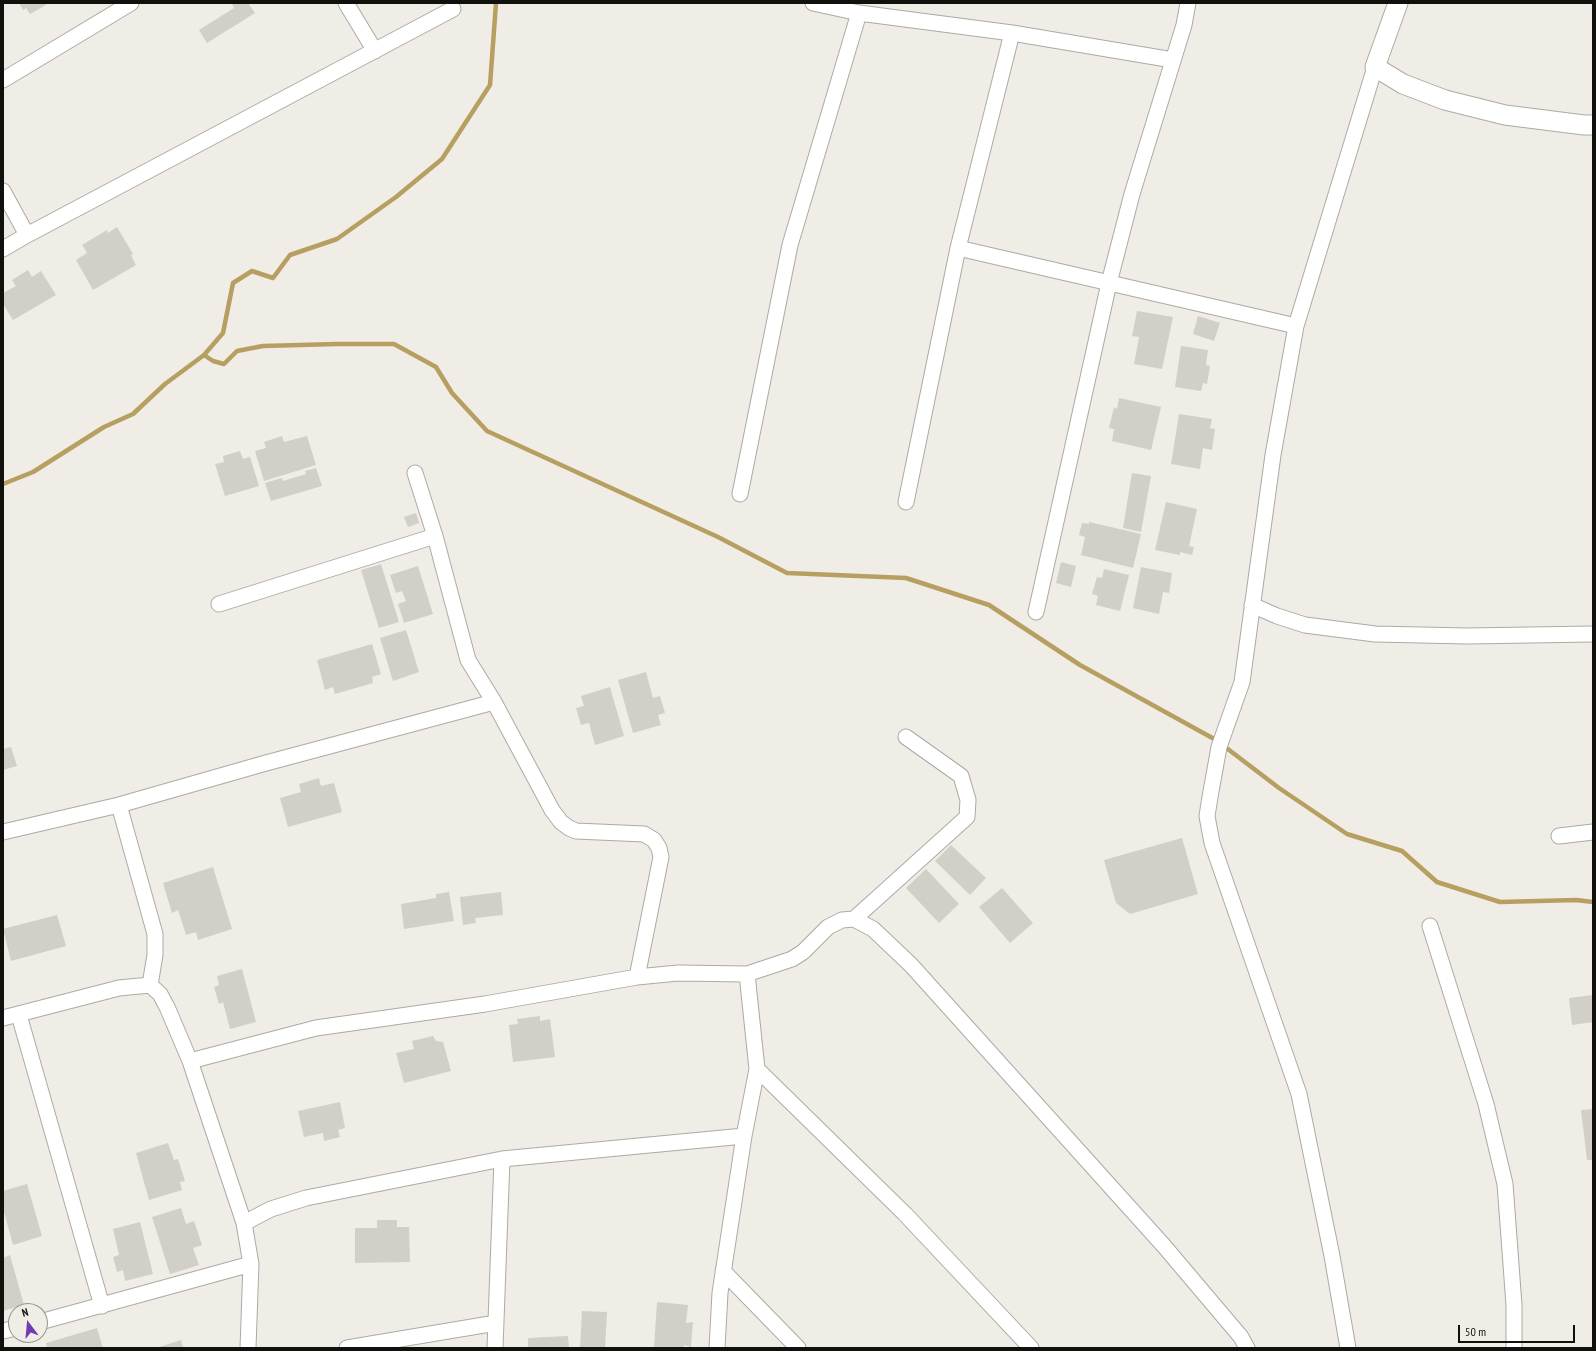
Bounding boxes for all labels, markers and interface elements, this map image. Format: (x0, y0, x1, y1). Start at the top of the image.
north arrow (8, 1303, 48, 1343)
text: N (20, 1305, 30, 1320)
scale bar (1460, 1317, 1577, 1343)
text: 50 m (1465, 1324, 1486, 1339)

